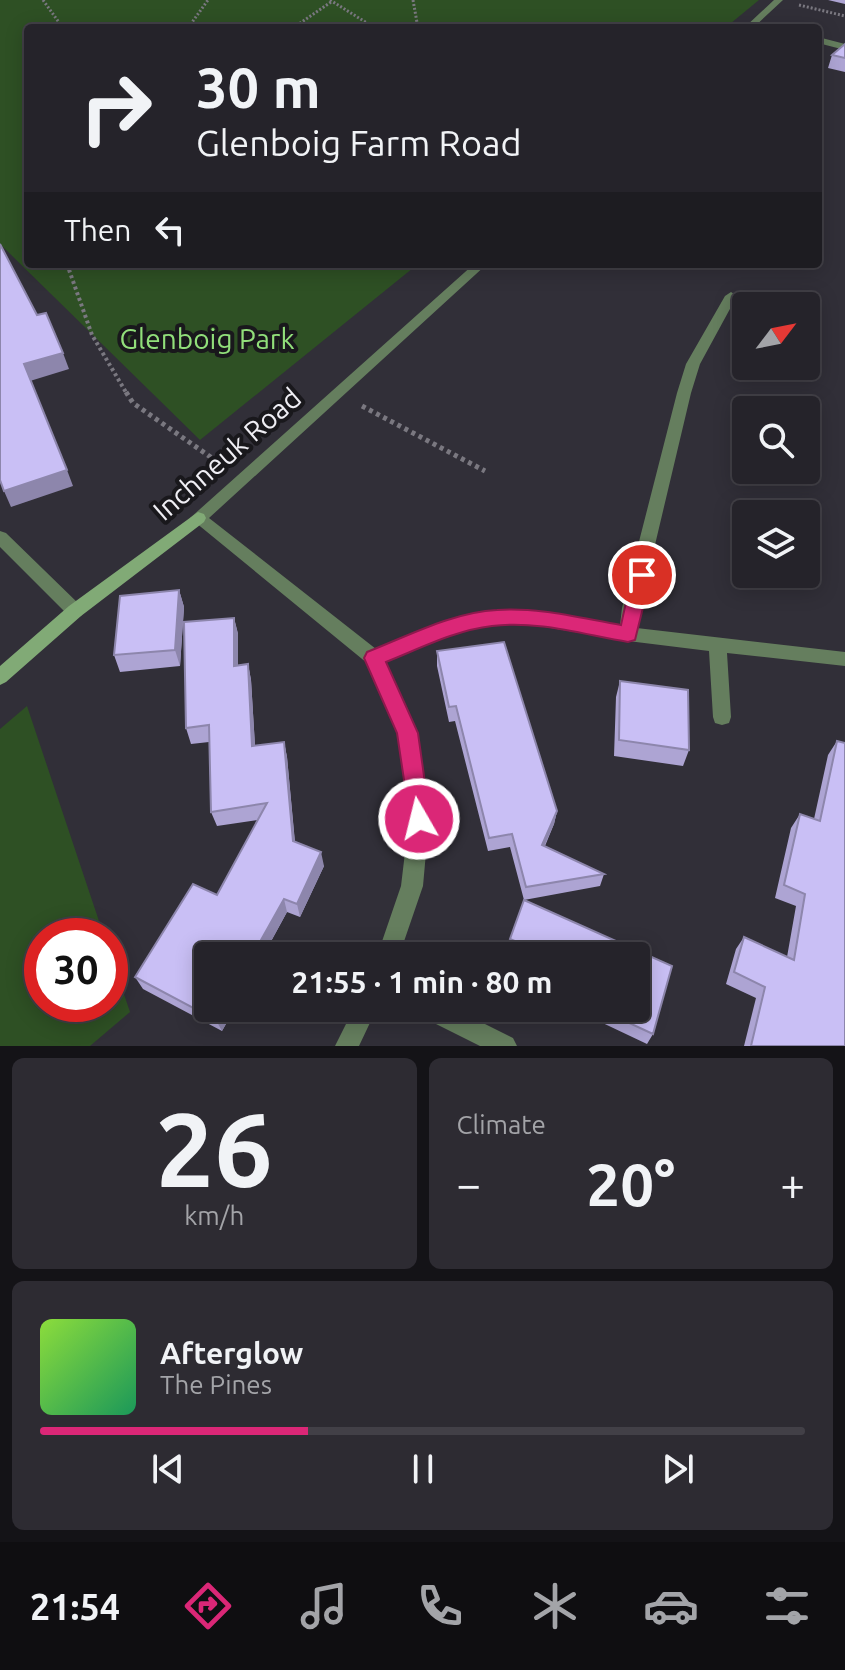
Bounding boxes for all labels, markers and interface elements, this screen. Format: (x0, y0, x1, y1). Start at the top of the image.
icon: right (64, 56, 168, 160)
text: 30 m (196, 56, 321, 119)
text: Glenboig Farm Road (196, 122, 522, 163)
icon: left (148, 208, 192, 252)
text: Then (64, 213, 132, 247)
north arrow (732, 292, 820, 380)
map controls (732, 292, 820, 588)
park label: Glenboig Park (119, 323, 295, 354)
street label: Inchneuk Road (147, 381, 307, 526)
button: search (732, 396, 820, 484)
button: layers (732, 500, 820, 588)
pin (608, 541, 676, 609)
icon: arrive (620, 553, 664, 597)
position arrow (377, 777, 461, 861)
speed limit sign: 30 (24, 918, 128, 1022)
text: 21:55 · 1 min · 80 m (292, 965, 552, 999)
text: 26 (156, 1090, 273, 1207)
text: Climate (457, 1110, 546, 1139)
text: 20° (586, 1150, 675, 1217)
text: − (457, 1159, 481, 1208)
text: + (780, 1159, 805, 1208)
text: km/h (184, 1201, 244, 1230)
text: Afterglow (160, 1336, 303, 1370)
text: The Pines (160, 1370, 272, 1399)
icon: previous (146, 1447, 190, 1491)
icon: pause (401, 1447, 445, 1491)
icon: next (656, 1447, 700, 1491)
icon: directions (180, 1578, 236, 1634)
icon: music (296, 1578, 352, 1634)
icon: phone (412, 1578, 468, 1634)
icon: climate (527, 1578, 583, 1634)
icon: car (643, 1578, 699, 1634)
icon: filters (759, 1578, 815, 1634)
text: 21:54 (30, 1586, 120, 1627)

